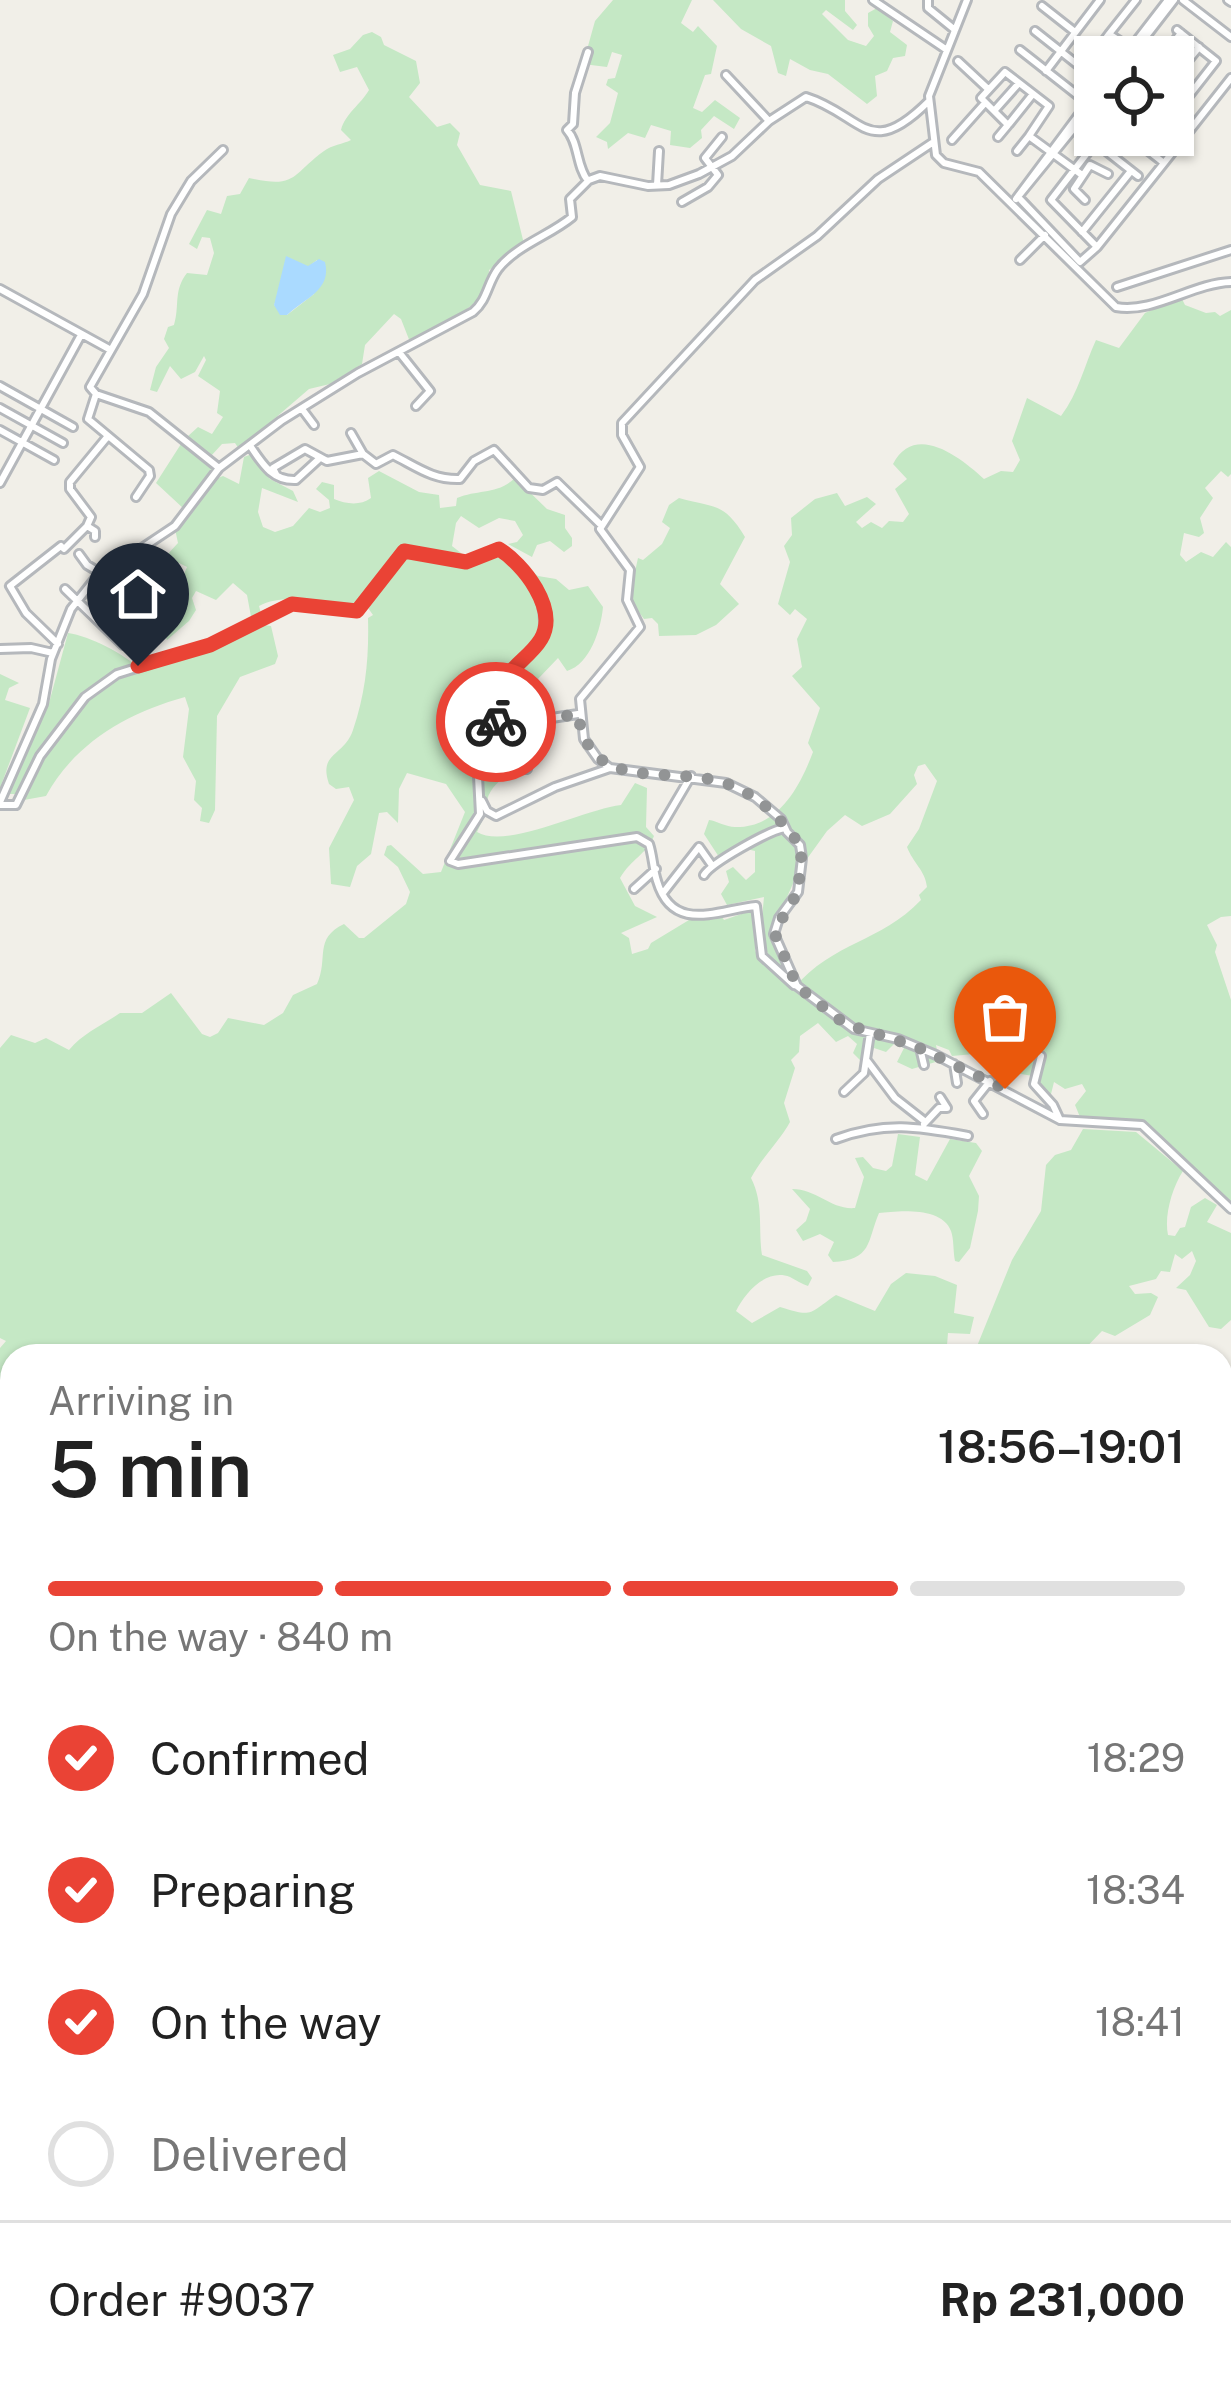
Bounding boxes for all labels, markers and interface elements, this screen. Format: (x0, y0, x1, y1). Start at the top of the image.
map controls (1074, 36, 1194, 156)
button: locate (1074, 36, 1194, 156)
pin (87, 543, 189, 666)
icon: home (105, 561, 171, 627)
courier (436, 662, 556, 782)
icon: bike (463, 689, 529, 755)
pin (954, 966, 1056, 1089)
icon: bag (972, 984, 1038, 1050)
text: Arriving in (48, 1378, 234, 1424)
text: 18:56–19:01 (938, 1420, 1185, 1473)
text: 5 min (48, 1423, 253, 1515)
text: On the way · 840 m (48, 1614, 393, 1660)
icon: check (48, 1725, 114, 1791)
text: Confirmed (150, 1732, 369, 1785)
text: 18:29 (1087, 1735, 1185, 1781)
icon: check (48, 1857, 114, 1923)
text: Preparing (150, 1864, 356, 1917)
text: 18:34 (1086, 1867, 1185, 1913)
icon: check (48, 1989, 114, 2055)
text: On the way (150, 1996, 382, 2049)
text: 18:41 (1095, 1999, 1185, 2045)
text: Delivered (150, 2128, 349, 2181)
text: Order #9037 (48, 2273, 316, 2326)
text: Rp 231,000 (940, 2273, 1185, 2326)

